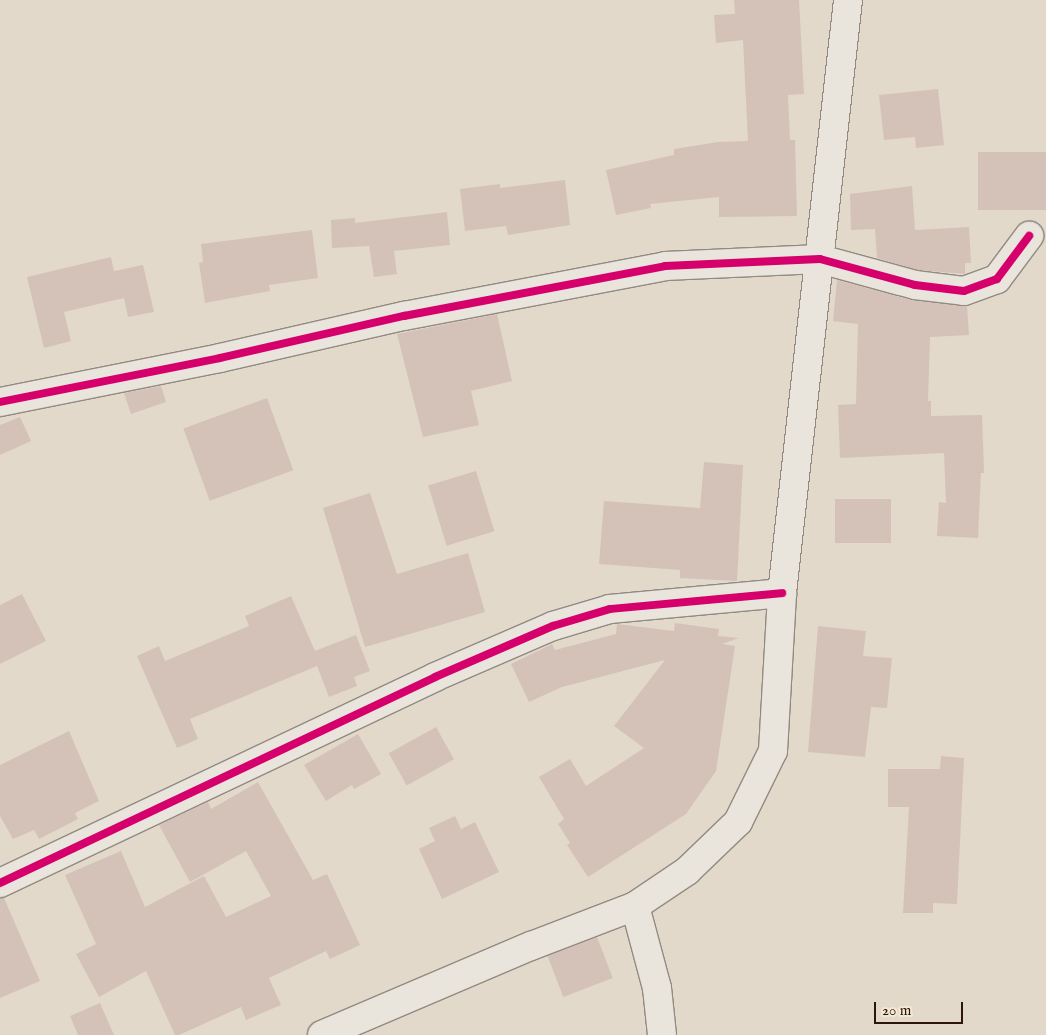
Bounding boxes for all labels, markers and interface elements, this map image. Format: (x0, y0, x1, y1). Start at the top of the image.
scale bar (876, 992, 965, 1024)
text: 20 m (882, 1001, 911, 1020)

